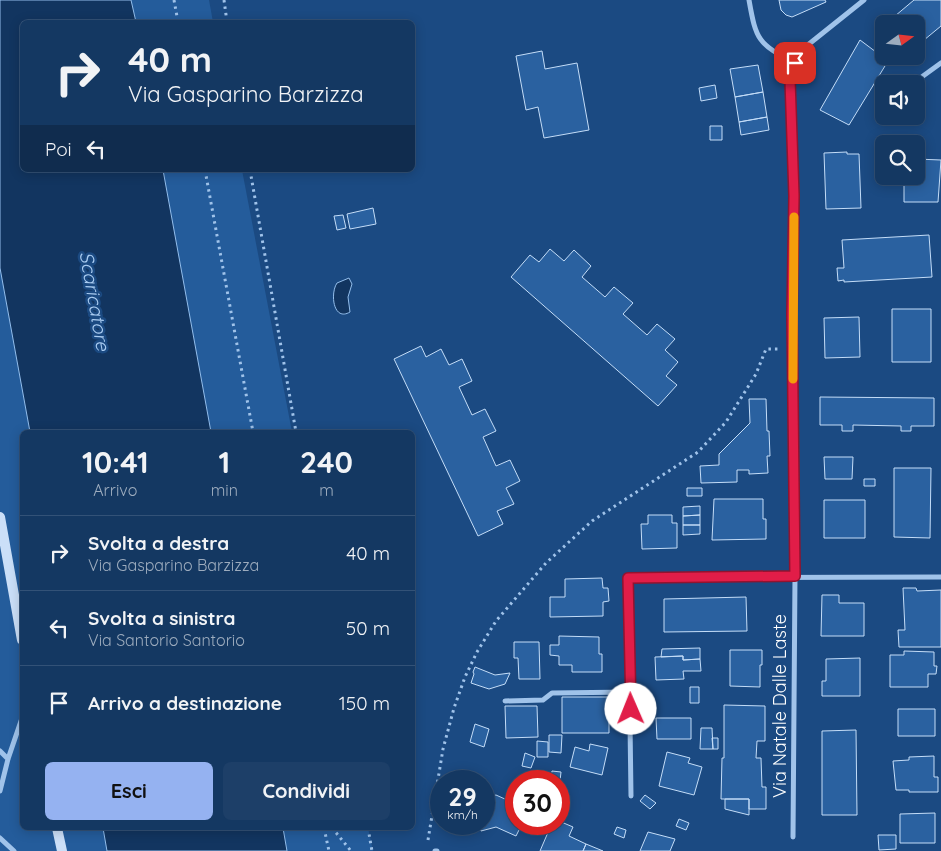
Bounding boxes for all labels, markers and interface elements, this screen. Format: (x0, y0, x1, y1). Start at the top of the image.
north arrow (875, 15, 925, 65)
map controls (875, 15, 925, 185)
text: 40 m (128, 37, 212, 81)
icon: right (45, 40, 110, 105)
pin (774, 42, 816, 84)
icon: arrive (781, 49, 809, 77)
button: sound (875, 75, 925, 125)
text: Via Gasparino Barzizza (128, 80, 364, 108)
icon: left (82, 135, 110, 163)
button: search (875, 135, 925, 185)
text: Poi (45, 137, 72, 161)
water label: Scaricatore (74, 250, 116, 354)
text: 10:41 (82, 443, 149, 481)
text: 1 (218, 443, 230, 481)
text: 240 (300, 443, 353, 481)
text: Arrivo (93, 480, 137, 500)
text: min (211, 480, 238, 500)
text: m (319, 480, 334, 500)
text: Svolta a destra (88, 531, 229, 555)
icon: right (45, 539, 73, 567)
text: 40 m (346, 541, 390, 565)
text: Via Gasparino Barzizza (88, 555, 259, 575)
text: Svolta a sinistra (88, 606, 235, 630)
icon: left (45, 614, 73, 642)
street label: Via Natale Dalle Laste (768, 614, 791, 798)
text: 50 m (346, 616, 390, 640)
text: Via Santorio Santorio (88, 630, 245, 650)
position arrow (604, 682, 656, 734)
icon: arrive (45, 689, 73, 717)
text: Arrivo a destinazione (88, 691, 282, 715)
text: 150 m (339, 691, 390, 715)
button: Esci (45, 762, 213, 820)
button: Condividi (223, 762, 390, 820)
speed limit sign: 30 (505, 770, 570, 835)
text: 29 (448, 781, 477, 812)
text: km/h (447, 807, 478, 822)

